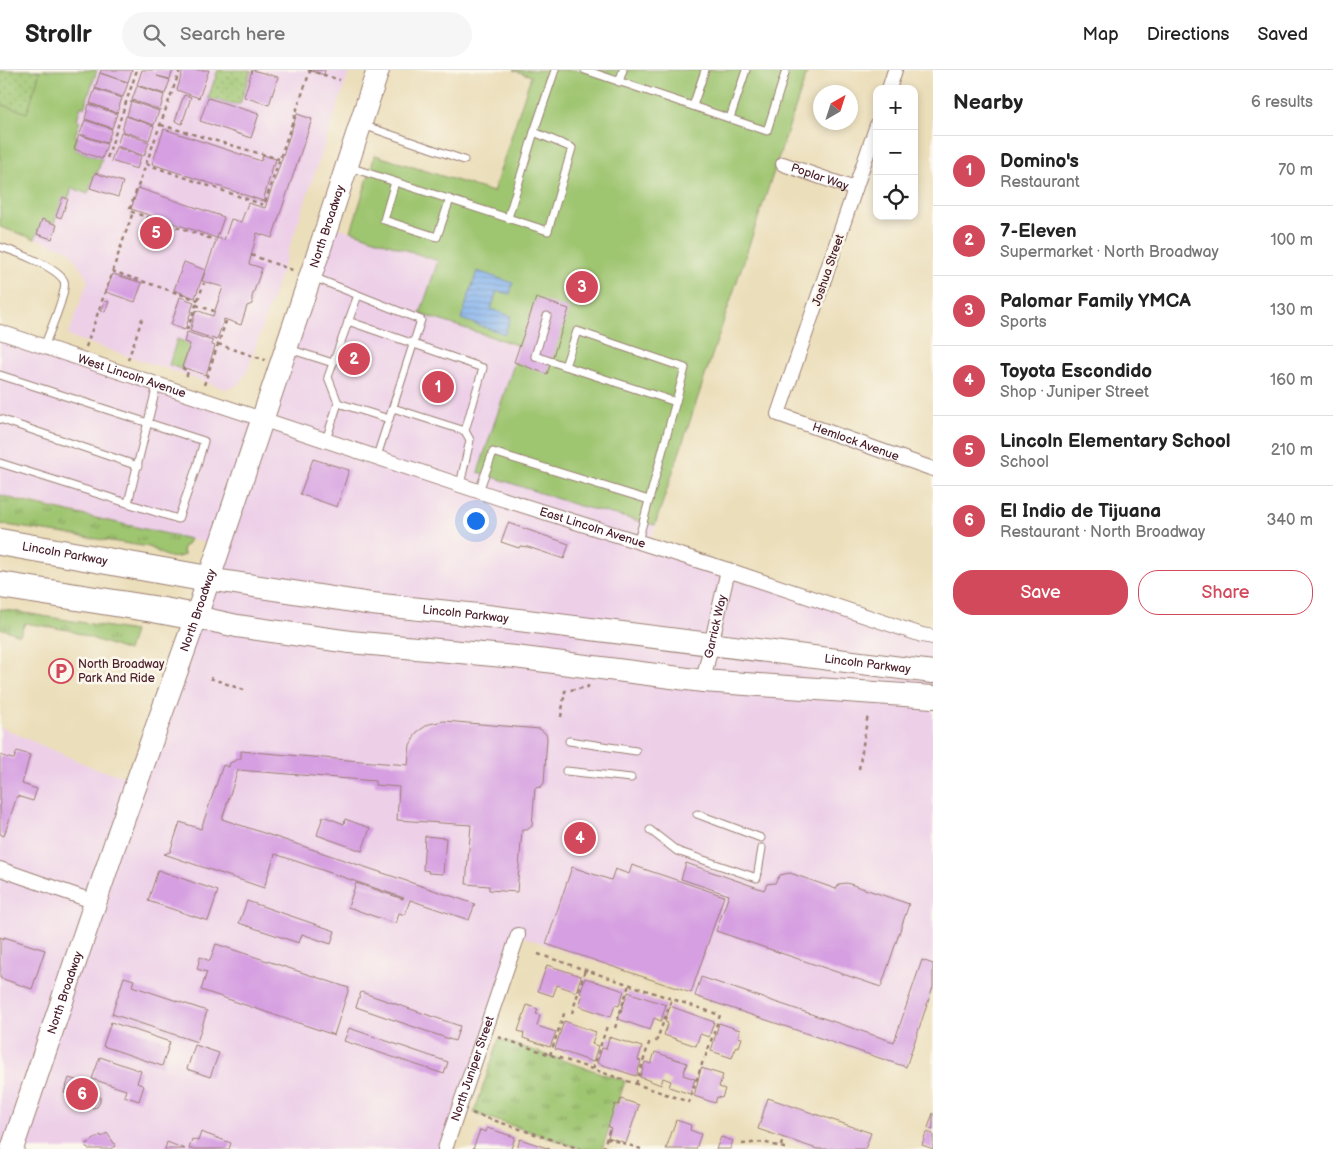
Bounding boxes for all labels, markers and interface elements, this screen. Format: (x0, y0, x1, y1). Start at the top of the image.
search box (122, 12, 472, 57)
text: Strollr (25, 20, 92, 49)
icon: search (140, 21, 168, 49)
text: Search here (180, 23, 285, 46)
text: Map (1083, 24, 1119, 45)
text: Directions (1147, 24, 1229, 45)
text: Saved (1257, 24, 1308, 45)
north arrow (813, 85, 858, 130)
map controls (873, 85, 918, 220)
button: + (873, 85, 918, 130)
text: Nearby (953, 90, 1023, 115)
text: 6 results (1251, 93, 1313, 112)
button: − (873, 130, 918, 175)
text: Domino's (1000, 150, 1079, 173)
street label: Poplar Way (789, 160, 851, 194)
text: 1 (966, 161, 972, 180)
text: 70 m (1278, 161, 1313, 180)
text: Restaurant (1000, 173, 1080, 192)
button: locate (873, 175, 918, 220)
street label: North Broadway (307, 183, 348, 270)
pin: 5 (140, 214, 172, 252)
text: 7-Eleven (1000, 220, 1077, 243)
text: 2 (964, 231, 974, 250)
text: 100 m (1270, 231, 1313, 250)
street label: Joshua Street (809, 232, 848, 308)
text: Supermarket · North Broadway (1000, 243, 1219, 262)
pin: 3 (566, 268, 598, 306)
text: Palomar Family YMCA (1000, 290, 1191, 313)
text: 3 (964, 301, 974, 320)
text: 130 m (1270, 301, 1313, 320)
text: Sports (1000, 313, 1047, 332)
pin: 2 (338, 340, 370, 378)
street label: West Lincoln Avenue (76, 351, 188, 401)
text: Toyota Escondido (1000, 360, 1152, 383)
pin: 1 (422, 368, 454, 406)
text: 4 (964, 371, 974, 390)
text: 160 m (1270, 371, 1313, 390)
text: Shop · Juniper Street (1000, 383, 1149, 402)
street label: Hemlock Avenue (810, 420, 901, 464)
text: Lincoln Elementary School (1000, 430, 1231, 453)
text: 5 (964, 441, 974, 460)
text: 210 m (1271, 441, 1313, 460)
text: School (1000, 453, 1049, 472)
text: El Indio de Tijuana (1000, 500, 1161, 523)
street label: East Lincoln Avenue (538, 504, 647, 552)
your location (463, 508, 489, 534)
text: 6 (964, 511, 974, 530)
text: 340 m (1266, 511, 1313, 530)
text: Restaurant · North Broadway (1000, 523, 1205, 542)
street label: Lincoln Parkway (21, 539, 109, 569)
street label: North Broadway (177, 567, 220, 654)
button: Save (953, 570, 1128, 615)
button: Share (1138, 570, 1313, 615)
street label: Garrick Way (701, 593, 730, 660)
street label: Lincoln Parkway (422, 602, 510, 627)
street label: Lincoln Parkway (823, 651, 912, 677)
place label: North Broadway Park And Ride (78, 657, 165, 686)
parking icon: North Broadway Park And Ride (48, 658, 74, 684)
pin: 4 (564, 819, 596, 857)
street label: North Broadway (44, 949, 86, 1036)
street label: North Juniper Street (448, 1014, 498, 1123)
pin: 6 (66, 1075, 98, 1113)

